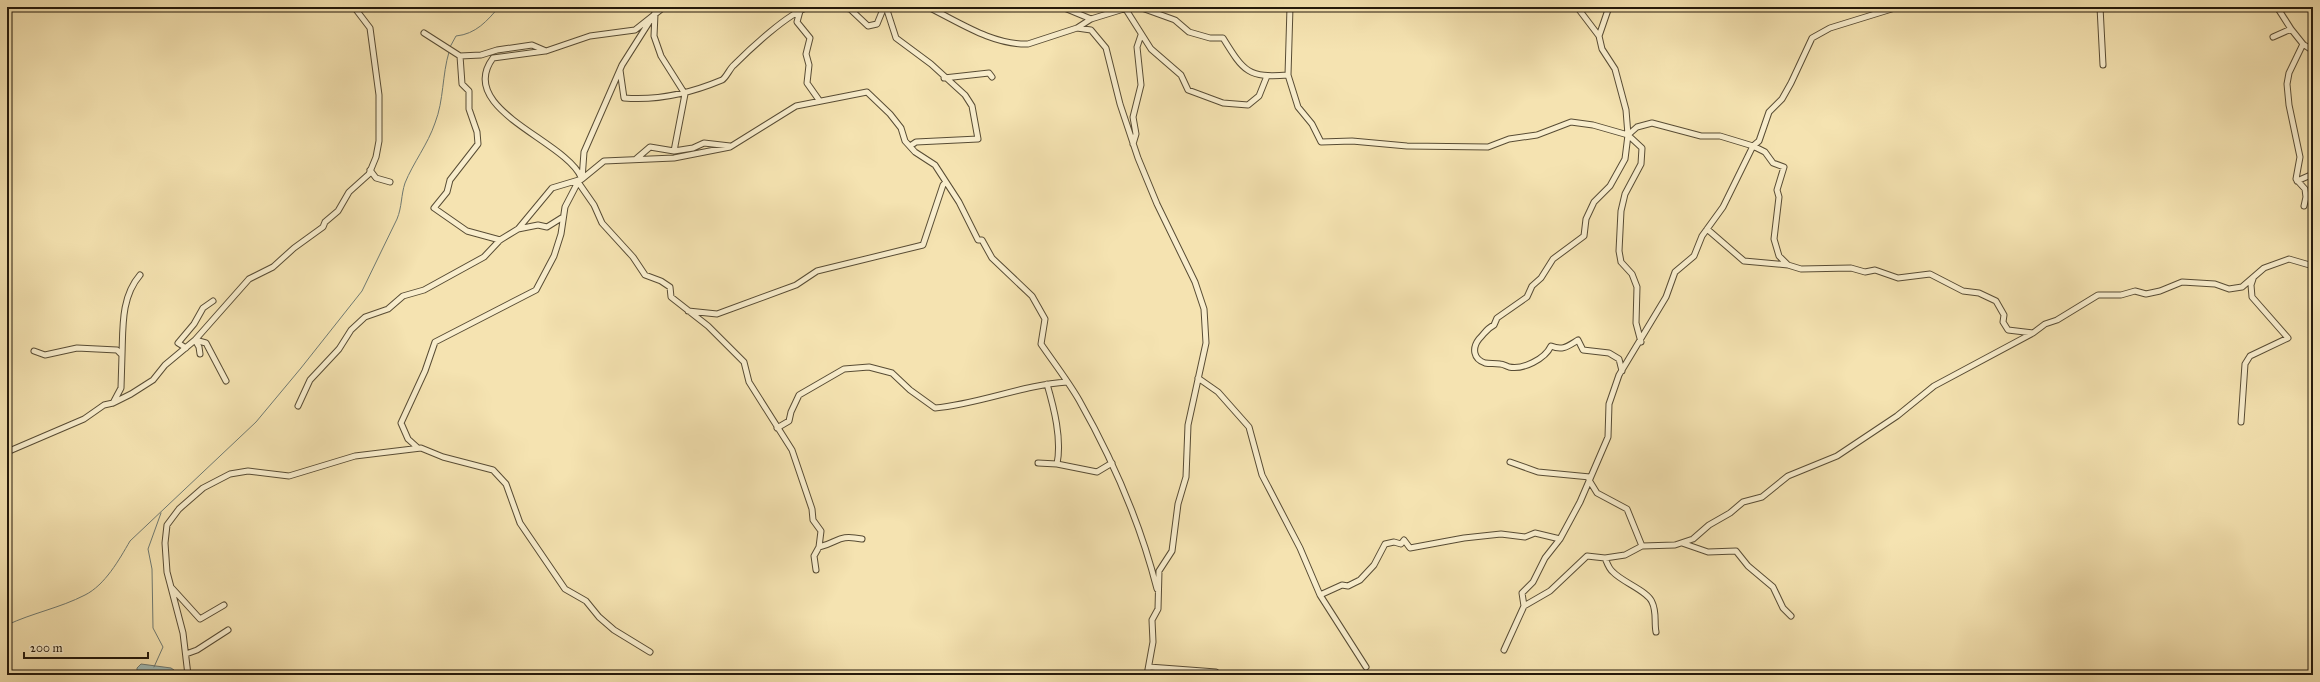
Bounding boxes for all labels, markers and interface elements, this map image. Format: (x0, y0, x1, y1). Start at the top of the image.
scale bar (24, 634, 148, 660)
text: 200 m (30, 641, 63, 655)

